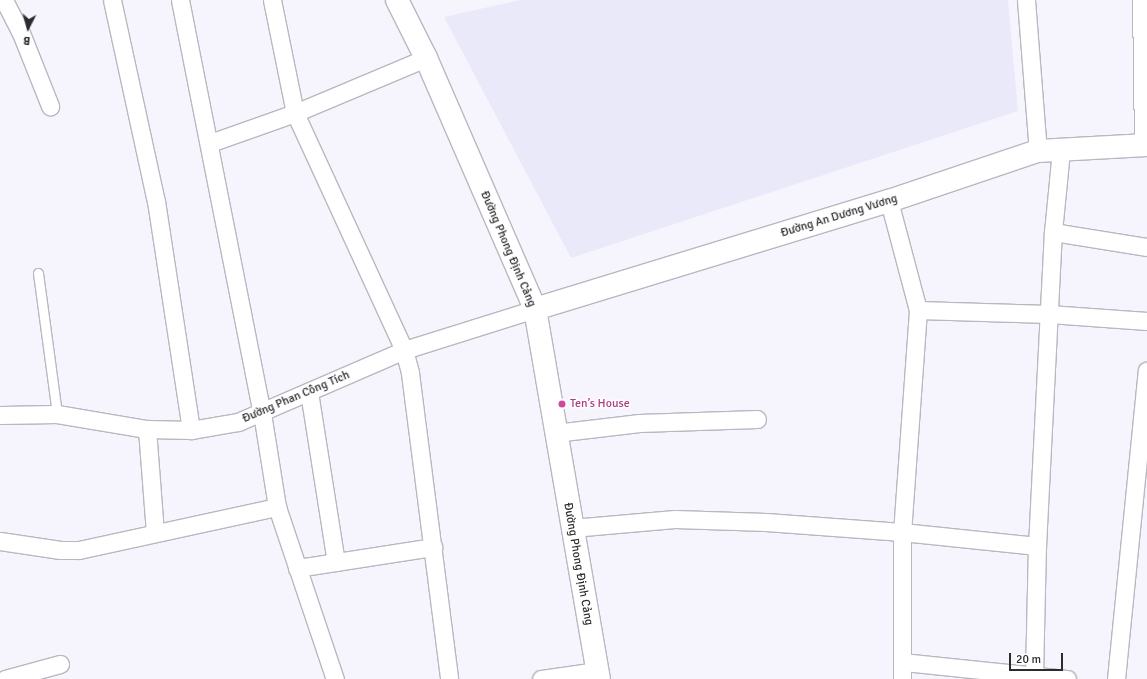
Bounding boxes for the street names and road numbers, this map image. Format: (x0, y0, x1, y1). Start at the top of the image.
street label: Đường Phong Định Cảng (477, 189, 539, 309)
street label: Đường An Dương Vương (779, 191, 899, 241)
street label: Đường Phan Công Tích (240, 368, 352, 426)
street label: Đường Phong Định Cảng (560, 501, 596, 627)

